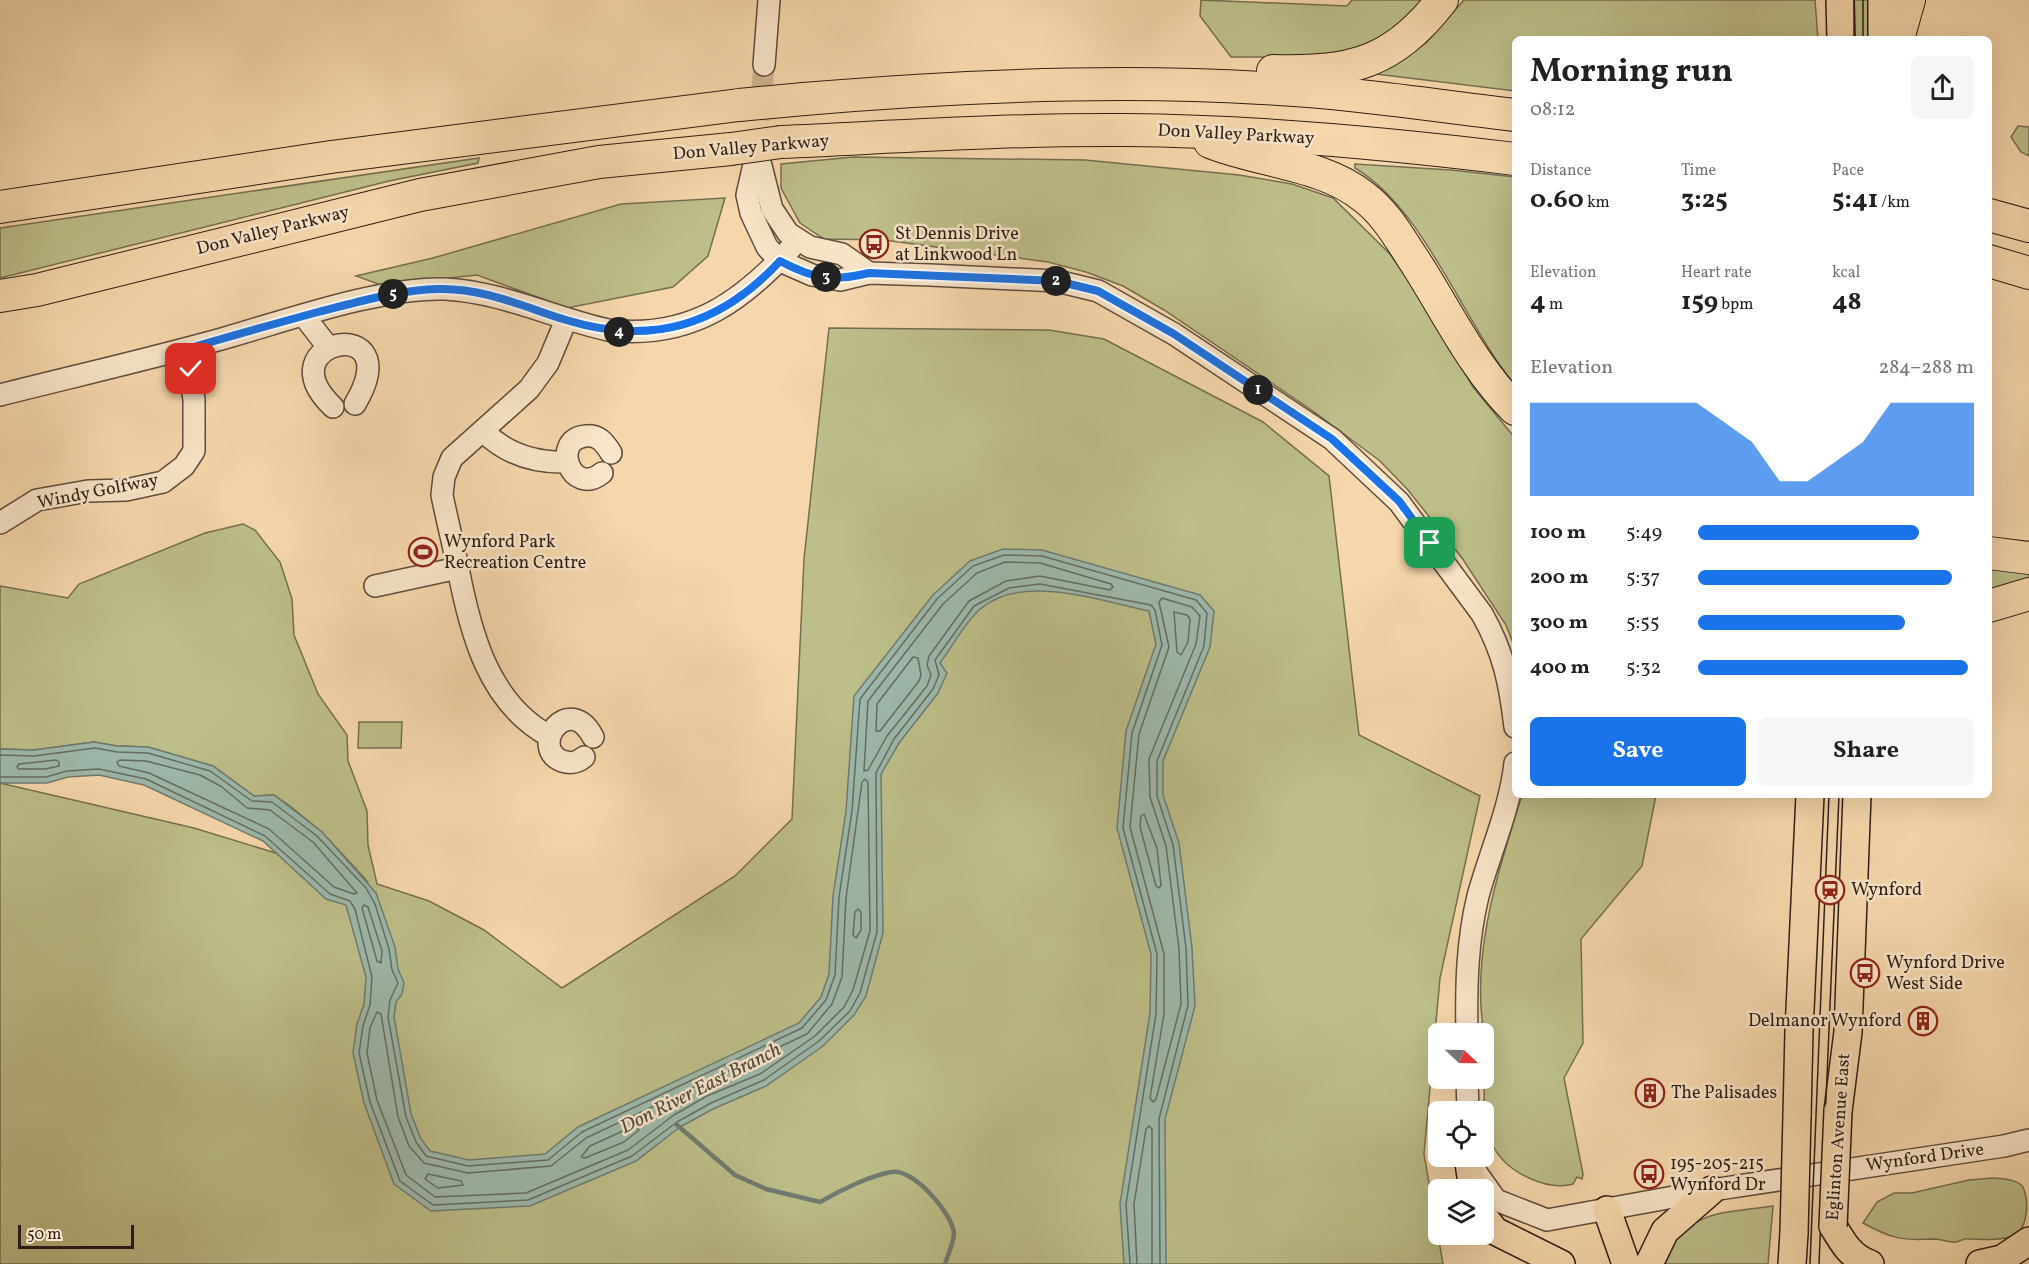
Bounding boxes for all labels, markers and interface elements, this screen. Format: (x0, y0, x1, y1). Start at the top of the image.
text: Morning run (1530, 50, 1733, 96)
button: share (1911, 56, 1974, 119)
text: 08:12 (1530, 96, 1575, 124)
street label: Don Valley Parkway (1157, 118, 1315, 152)
street label: Don Valley Parkway (672, 129, 831, 167)
text: Distance (1530, 160, 1591, 182)
text: Time (1681, 160, 1716, 182)
text: Pace (1832, 160, 1864, 182)
text: 0.60 (1530, 182, 1584, 218)
text: 3:25 (1681, 182, 1728, 218)
text: 5:41 (1832, 182, 1878, 218)
text: km (1584, 192, 1610, 214)
text: /km (1878, 192, 1910, 214)
street label: Don Valley Parkway (194, 200, 352, 262)
place label: St Dennis Drive at Linkwood Ln (895, 222, 1019, 268)
bus stop icon: St Dennis Drive at Linkwood Ln (858, 228, 890, 260)
pin: 3 (811, 262, 841, 292)
text: Elevation (1530, 262, 1597, 284)
text: Heart rate (1681, 262, 1752, 284)
text: kcal (1832, 262, 1860, 284)
text: 3 (822, 266, 830, 288)
pin: 2 (1041, 266, 1071, 296)
text: 2 (1052, 270, 1060, 292)
pin: 5 (378, 279, 408, 309)
text: 5 (389, 283, 397, 305)
text: 4 (1530, 284, 1546, 320)
text: 159 (1681, 284, 1718, 320)
text: 48 (1832, 284, 1862, 320)
text: m (1546, 294, 1563, 316)
text: bpm (1718, 294, 1753, 316)
pin: 4 (604, 317, 634, 347)
text: 4 (614, 321, 624, 343)
pin (165, 343, 216, 394)
icon: check (174, 352, 207, 385)
text: Elevation (1530, 354, 1613, 382)
text: 284–288 m (1878, 354, 1974, 382)
pin: 1 (1243, 375, 1273, 405)
text: 1 (1255, 379, 1261, 401)
street label: Windy Golfway (35, 468, 161, 516)
pin (1404, 517, 1455, 568)
text: 100 m (1530, 519, 1586, 547)
text: 5:49 (1626, 519, 1662, 547)
icon: arrive (1413, 526, 1446, 559)
place label: Wynford Park Recreation Centre (444, 530, 586, 576)
sports icon: Wynford Park Recreation Centre (407, 536, 439, 568)
text: 200 m (1530, 564, 1588, 592)
text: 5:37 (1626, 564, 1660, 592)
text: 300 m (1530, 609, 1588, 637)
text: 5:55 (1626, 609, 1660, 637)
text: 400 m (1530, 654, 1590, 682)
text: 5:32 (1626, 654, 1661, 682)
button: Save (1530, 717, 1746, 786)
button: Share (1758, 717, 1974, 786)
station icon: Wynford (1814, 874, 1846, 906)
place label: Wynford (1851, 878, 1922, 903)
place label: Wynford Drive West Side (1886, 951, 2005, 997)
bus stop icon: Wynford Drive West Side (1849, 957, 1881, 989)
building icon: Delmanor Wynford (1907, 1005, 1939, 1037)
place label: Delmanor Wynford (1748, 1009, 1902, 1034)
north arrow (1428, 1023, 1494, 1089)
map controls (1428, 1023, 1494, 1245)
water label: Don River East Branch (616, 1036, 786, 1142)
street label: Eglinton Avenue East (1821, 1052, 1857, 1222)
building icon: The Palisades (1634, 1077, 1666, 1109)
place label: The Palisades (1671, 1081, 1777, 1106)
button: locate (1428, 1101, 1494, 1167)
street label: Wynford Drive (1864, 1137, 1986, 1179)
place label: 195-205-215 Wynford Dr (1670, 1152, 1766, 1198)
bus stop icon: 195-205-215 Wynford Dr (1633, 1158, 1665, 1190)
button: layers (1428, 1179, 1494, 1245)
scale bar (18, 1222, 134, 1250)
text: 50 m (27, 1224, 61, 1246)

